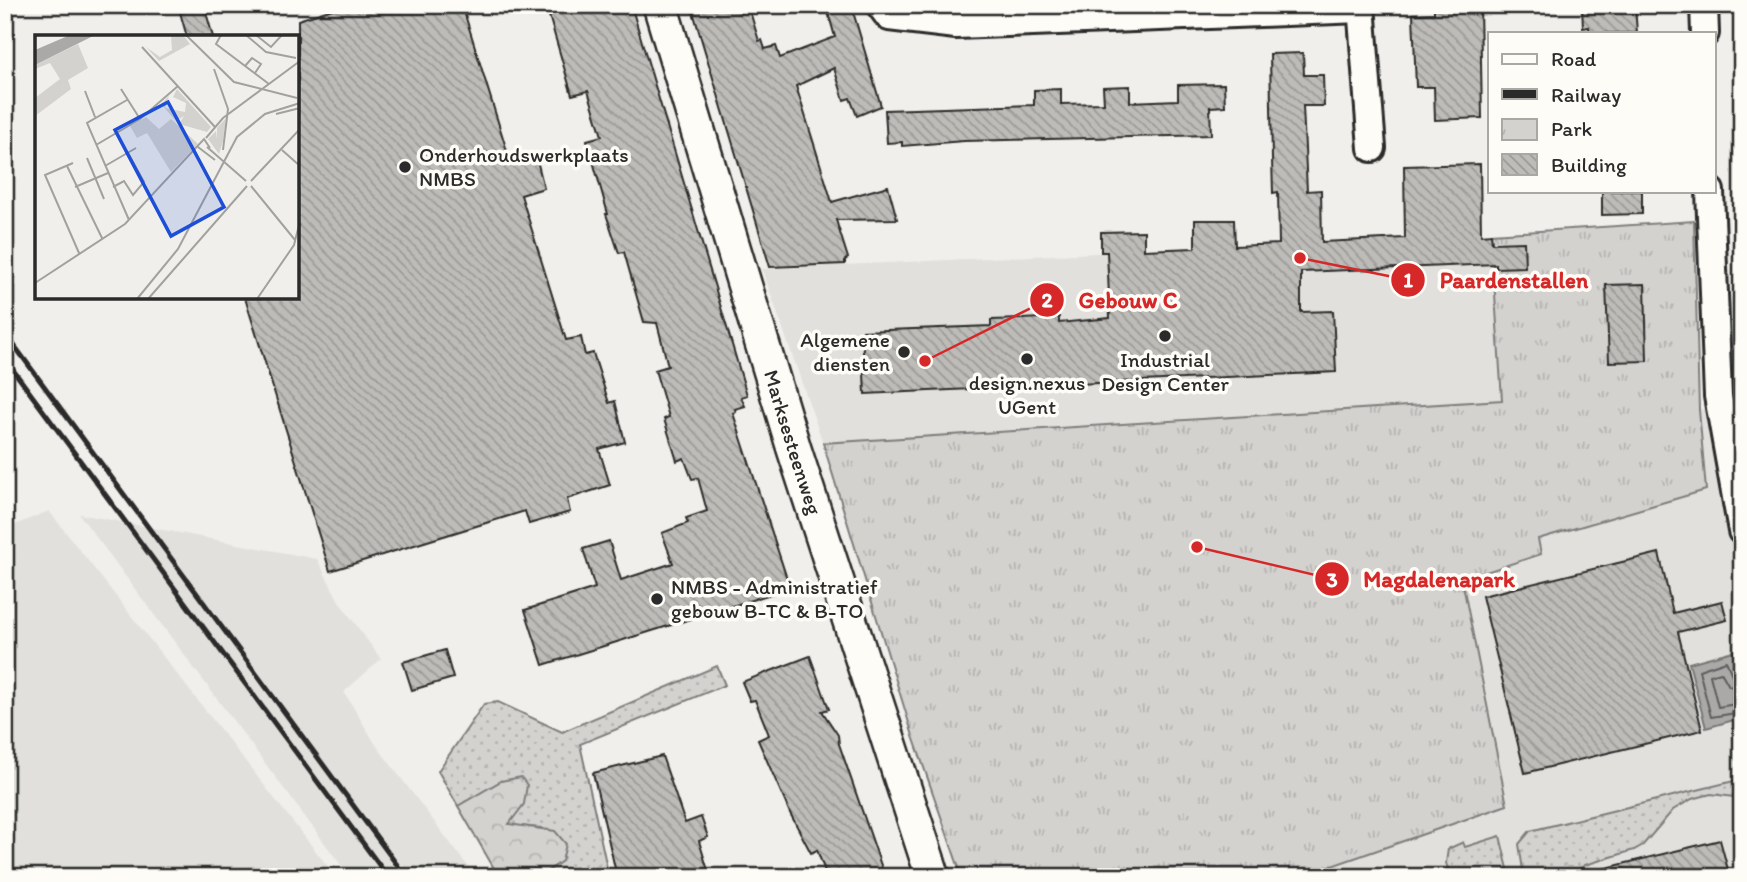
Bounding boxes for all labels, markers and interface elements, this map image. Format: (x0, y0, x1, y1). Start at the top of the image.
legend (1488, 32, 1716, 192)
inset map (35, 35, 299, 299)
text: Road (1551, 46, 1597, 71)
text: Railway (1551, 82, 1621, 107)
text: Park (1551, 116, 1593, 141)
place label: Onderhoudswerkplaats NMBS (419, 142, 629, 191)
text: Building (1551, 152, 1627, 177)
marker: Onderhoudswerkplaats NMBS (397, 159, 413, 175)
callout: Paardenstallen (1391, 258, 1602, 302)
text: Paardenstallen (1440, 266, 1589, 294)
text: 1 (1403, 267, 1413, 292)
callout: Gebouw C (1029, 278, 1191, 322)
text: Gebouw C (1079, 286, 1178, 314)
text: 2 (1041, 287, 1053, 312)
place label: Algemene diensten (800, 327, 890, 376)
marker: Industrial Design Center (1157, 328, 1173, 344)
marker: Algemene diensten (896, 344, 912, 360)
place label: Industrial Design Center (1101, 347, 1229, 396)
marker: design.nexus UGent (1019, 351, 1035, 367)
street label: Marksesteenweg (759, 367, 828, 518)
place label: design.nexus UGent (969, 370, 1085, 419)
callout: Magdalenapark (1315, 557, 1529, 601)
text: Magdalenapark (1363, 565, 1516, 593)
text: 3 (1326, 567, 1338, 592)
place label: NMBS - Administratief gebouw B-TC & B-TO (671, 574, 878, 623)
marker: NMBS - Administratief gebouw B-TC & B-TO (649, 591, 665, 607)

